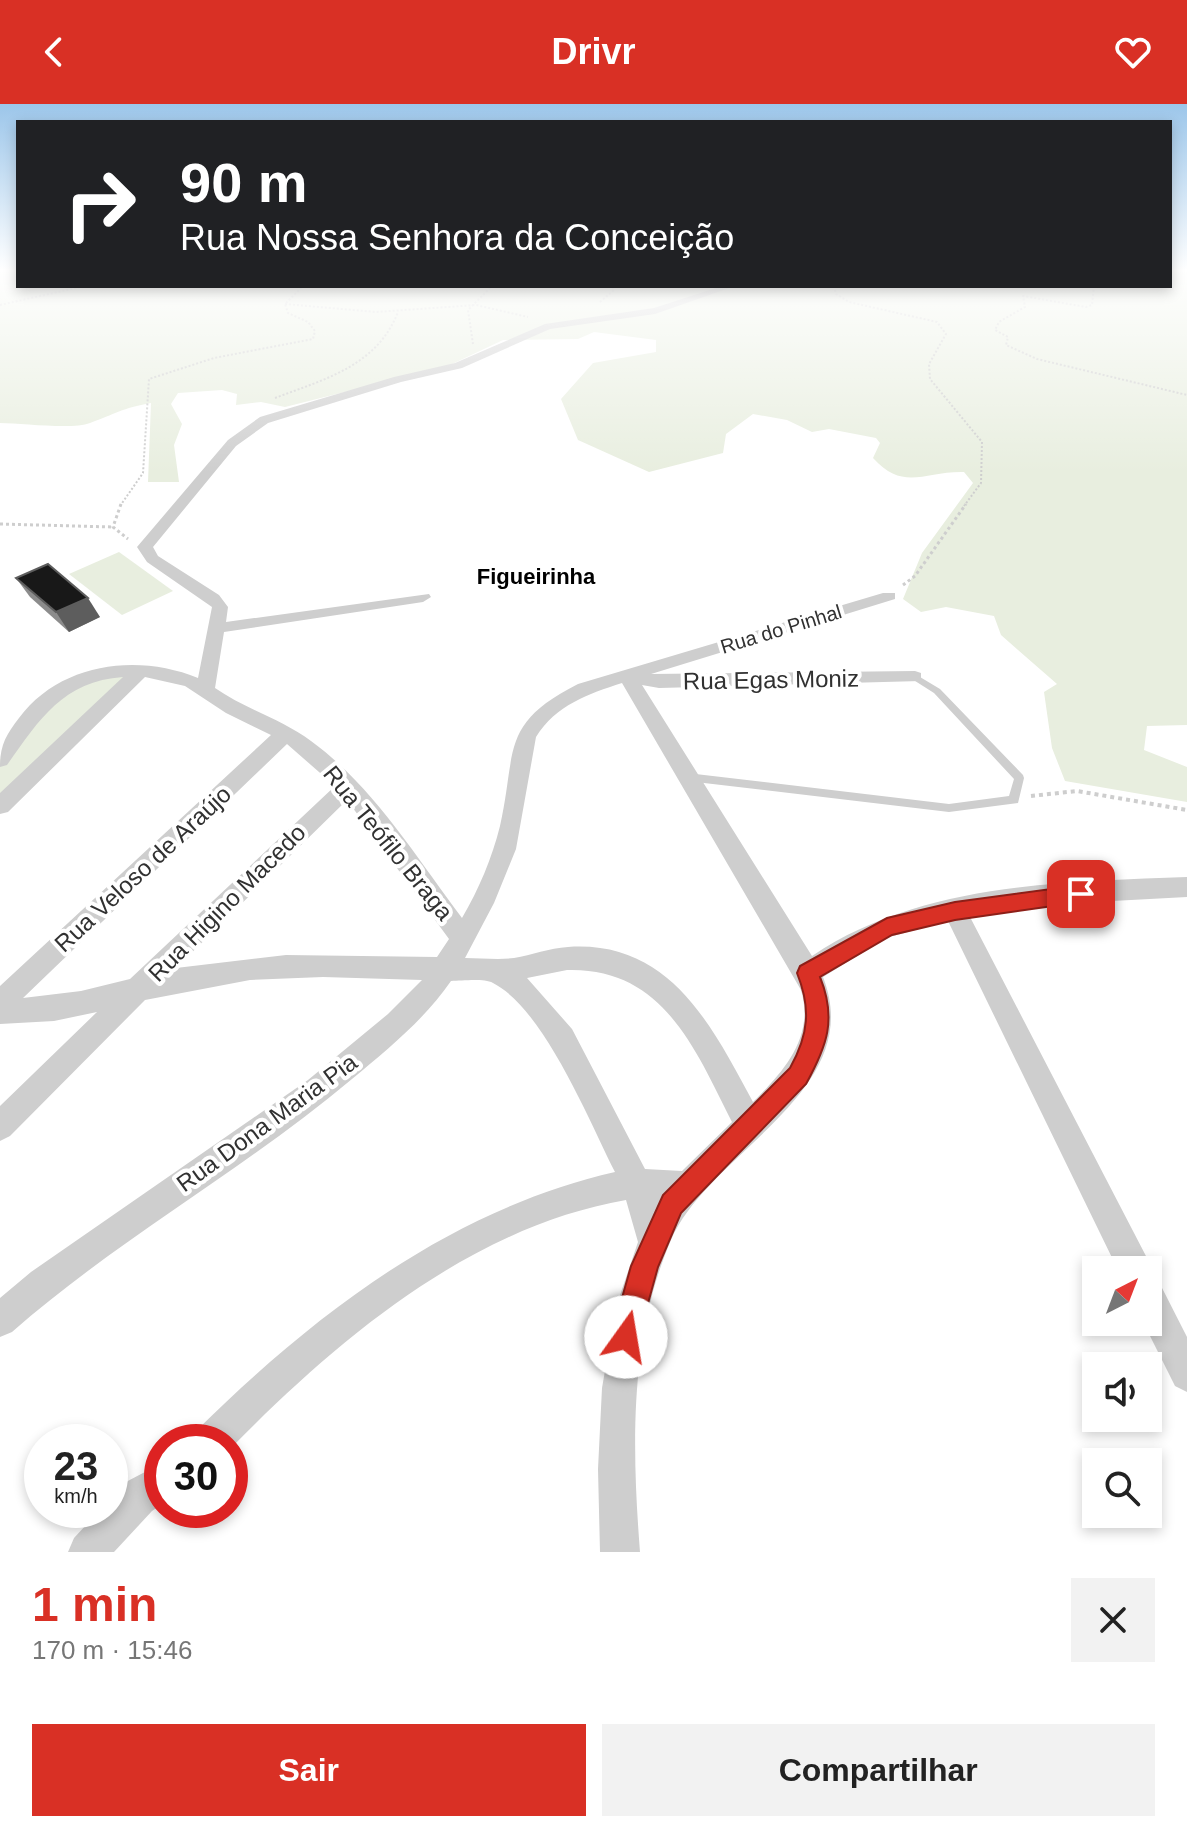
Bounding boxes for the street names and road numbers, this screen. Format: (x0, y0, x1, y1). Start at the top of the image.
street label: Rua do Pinhal (718, 600, 844, 658)
street label: Rua Egas Moniz (683, 664, 859, 695)
street label: Rua Teófilo Braga (318, 760, 459, 926)
street label: Rua Veloso de Araújo (49, 780, 236, 957)
street label: Rua Higino Macedo (143, 819, 311, 987)
street label: Rua Dona Maria Pia (171, 1048, 363, 1197)

